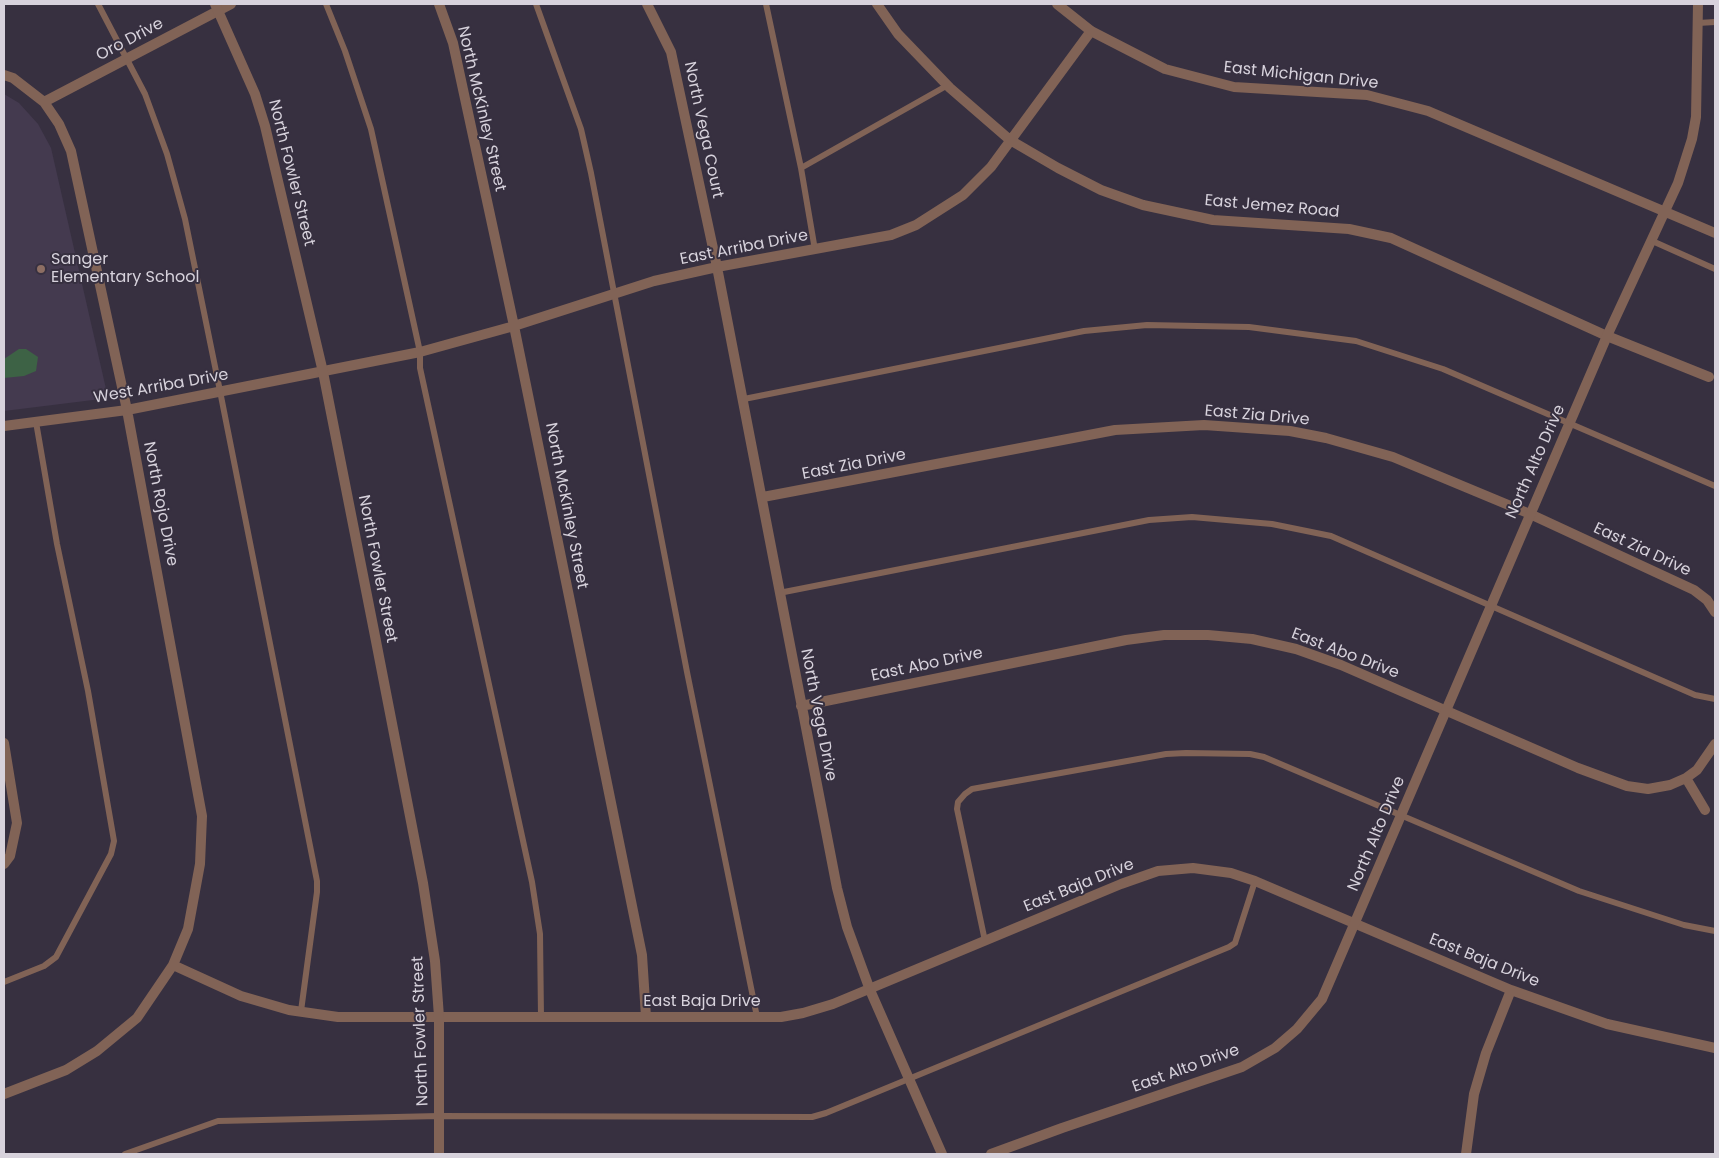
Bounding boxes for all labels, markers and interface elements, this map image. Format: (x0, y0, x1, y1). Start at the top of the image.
street label: Oro Drive (93, 14, 167, 66)
street label: North McKinley Street (453, 24, 509, 194)
street label: East Michigan Drive (1223, 58, 1379, 94)
street label: North Vega Court (679, 60, 727, 200)
street label: North Fowler Street (264, 98, 318, 248)
street label: East Jemez Road (1204, 192, 1340, 222)
street label: East Arriba Drive (678, 226, 810, 270)
place label: Sanger Elementary School (51, 250, 199, 288)
marker: Sanger Elementary School (35, 263, 47, 275)
street label: West Arriba Drive (92, 366, 230, 408)
street label: East Zia Drive (1204, 402, 1310, 430)
street label: North Alto Drive (1502, 402, 1570, 522)
street label: North McKinley Street (540, 421, 592, 591)
street label: North Rojo Drive (139, 440, 181, 568)
street label: East Zia Drive (801, 446, 907, 484)
street label: North Fowler Street (353, 493, 401, 645)
street label: East Zia Drive (1590, 519, 1694, 581)
street label: East Abo Drive (1288, 625, 1402, 683)
street label: East Abo Drive (869, 644, 985, 686)
street label: North Vega Drive (796, 647, 840, 783)
street label: North Alto Drive (1344, 774, 1410, 894)
street label: East Baja Drive (1021, 855, 1137, 917)
street label: East Baja Drive (1426, 930, 1542, 992)
street label: North Fowler Street (409, 956, 433, 1106)
street label: East Baja Drive (643, 992, 761, 1012)
street label: East Alto Drive (1130, 1041, 1242, 1097)

